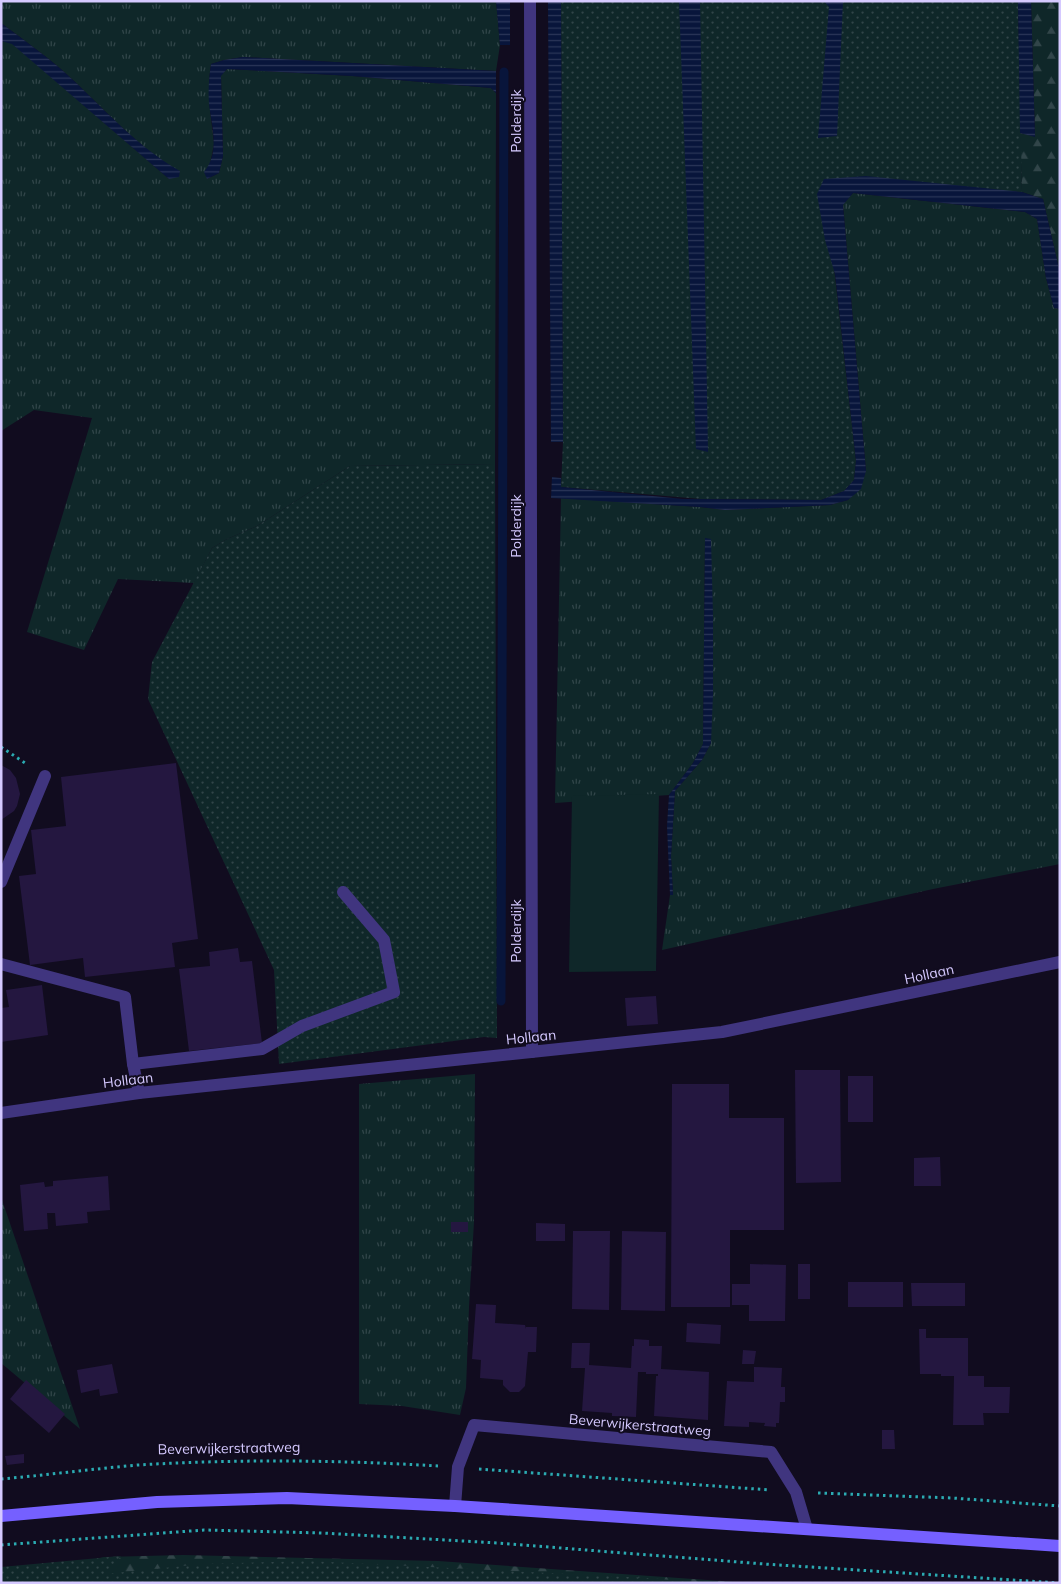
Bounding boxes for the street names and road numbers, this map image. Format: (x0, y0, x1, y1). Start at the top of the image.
street label: Polderdijk (507, 89, 525, 153)
street label: Polderdijk (507, 494, 525, 558)
street label: Polderdijk (507, 899, 525, 963)
street label: Hollaan (902, 960, 956, 988)
street label: Hollaan (505, 1025, 557, 1049)
street label: Hollaan (102, 1068, 154, 1092)
street label: Beverwijkerstraatweg (568, 1410, 712, 1440)
street label: Beverwijkerstraatweg (158, 1438, 300, 1458)

